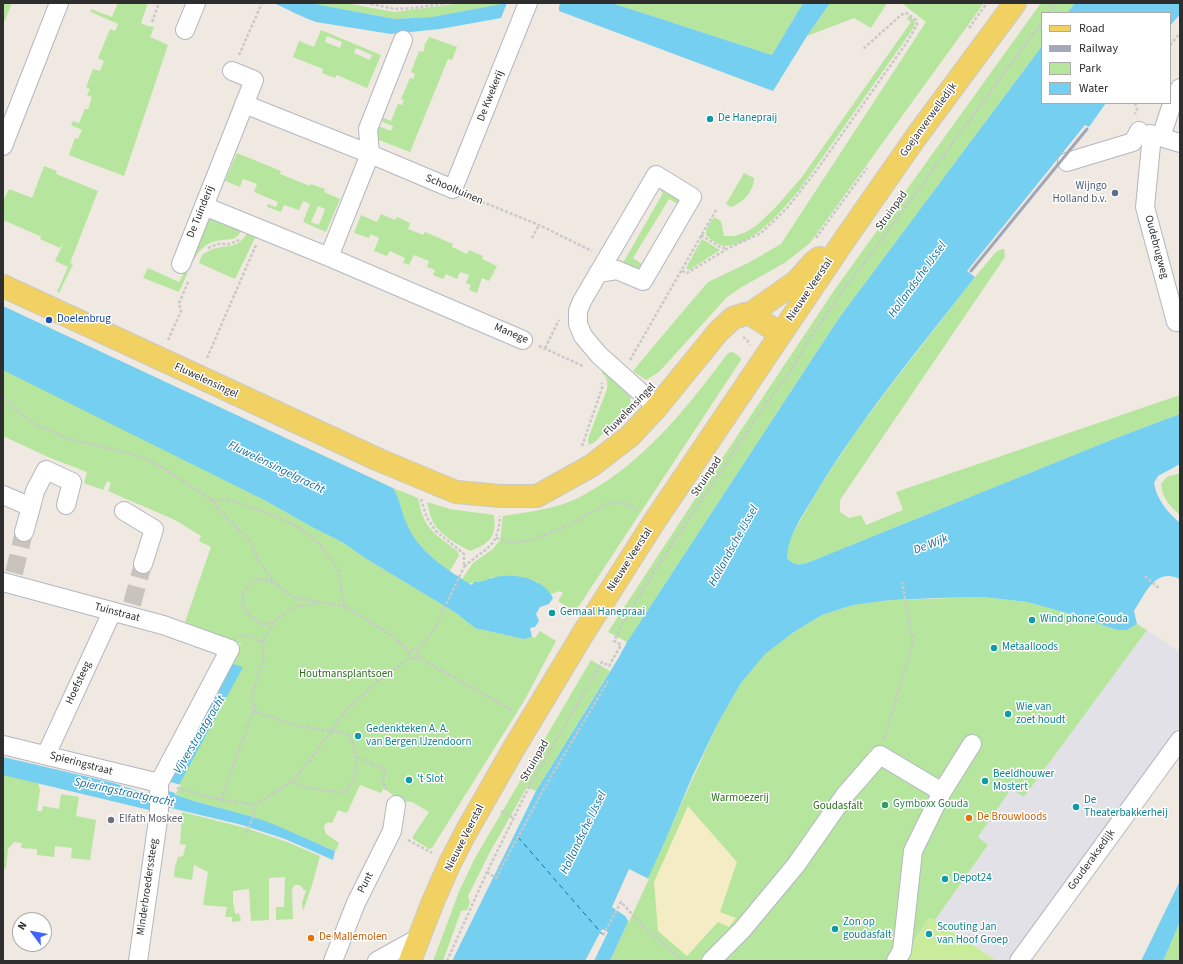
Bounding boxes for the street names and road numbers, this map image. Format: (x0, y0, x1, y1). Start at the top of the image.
street label: De Kwekerij (475, 69, 507, 123)
street label: Goejanverwelledijk (898, 80, 960, 160)
street label: Schooltuinen (423, 172, 485, 208)
street label: De Tuinderij (185, 184, 217, 240)
street label: Struinpad (873, 189, 911, 233)
street label: Oudebrugweg (1141, 214, 1171, 280)
street label: Nieuwe Veerstal (784, 256, 836, 324)
street label: Manege (492, 321, 530, 347)
street label: Fluwelensingel (172, 360, 240, 402)
street label: Fluwelensingel (601, 381, 659, 439)
street label: Struinpad (689, 454, 725, 500)
street label: Nieuwe Veerstal (605, 526, 655, 594)
street label: Tuinstraat (93, 601, 141, 625)
street label: Hoefsteeg (63, 659, 95, 707)
street label: Struinpad (518, 738, 552, 784)
street label: Spieringstraat (48, 749, 114, 779)
street label: Nieuwe Veerstal (443, 802, 487, 874)
street label: Gouderaksedijk (1066, 827, 1118, 893)
street label: Minderbroederssteeg (135, 838, 161, 936)
street label: Punt (355, 870, 377, 896)

